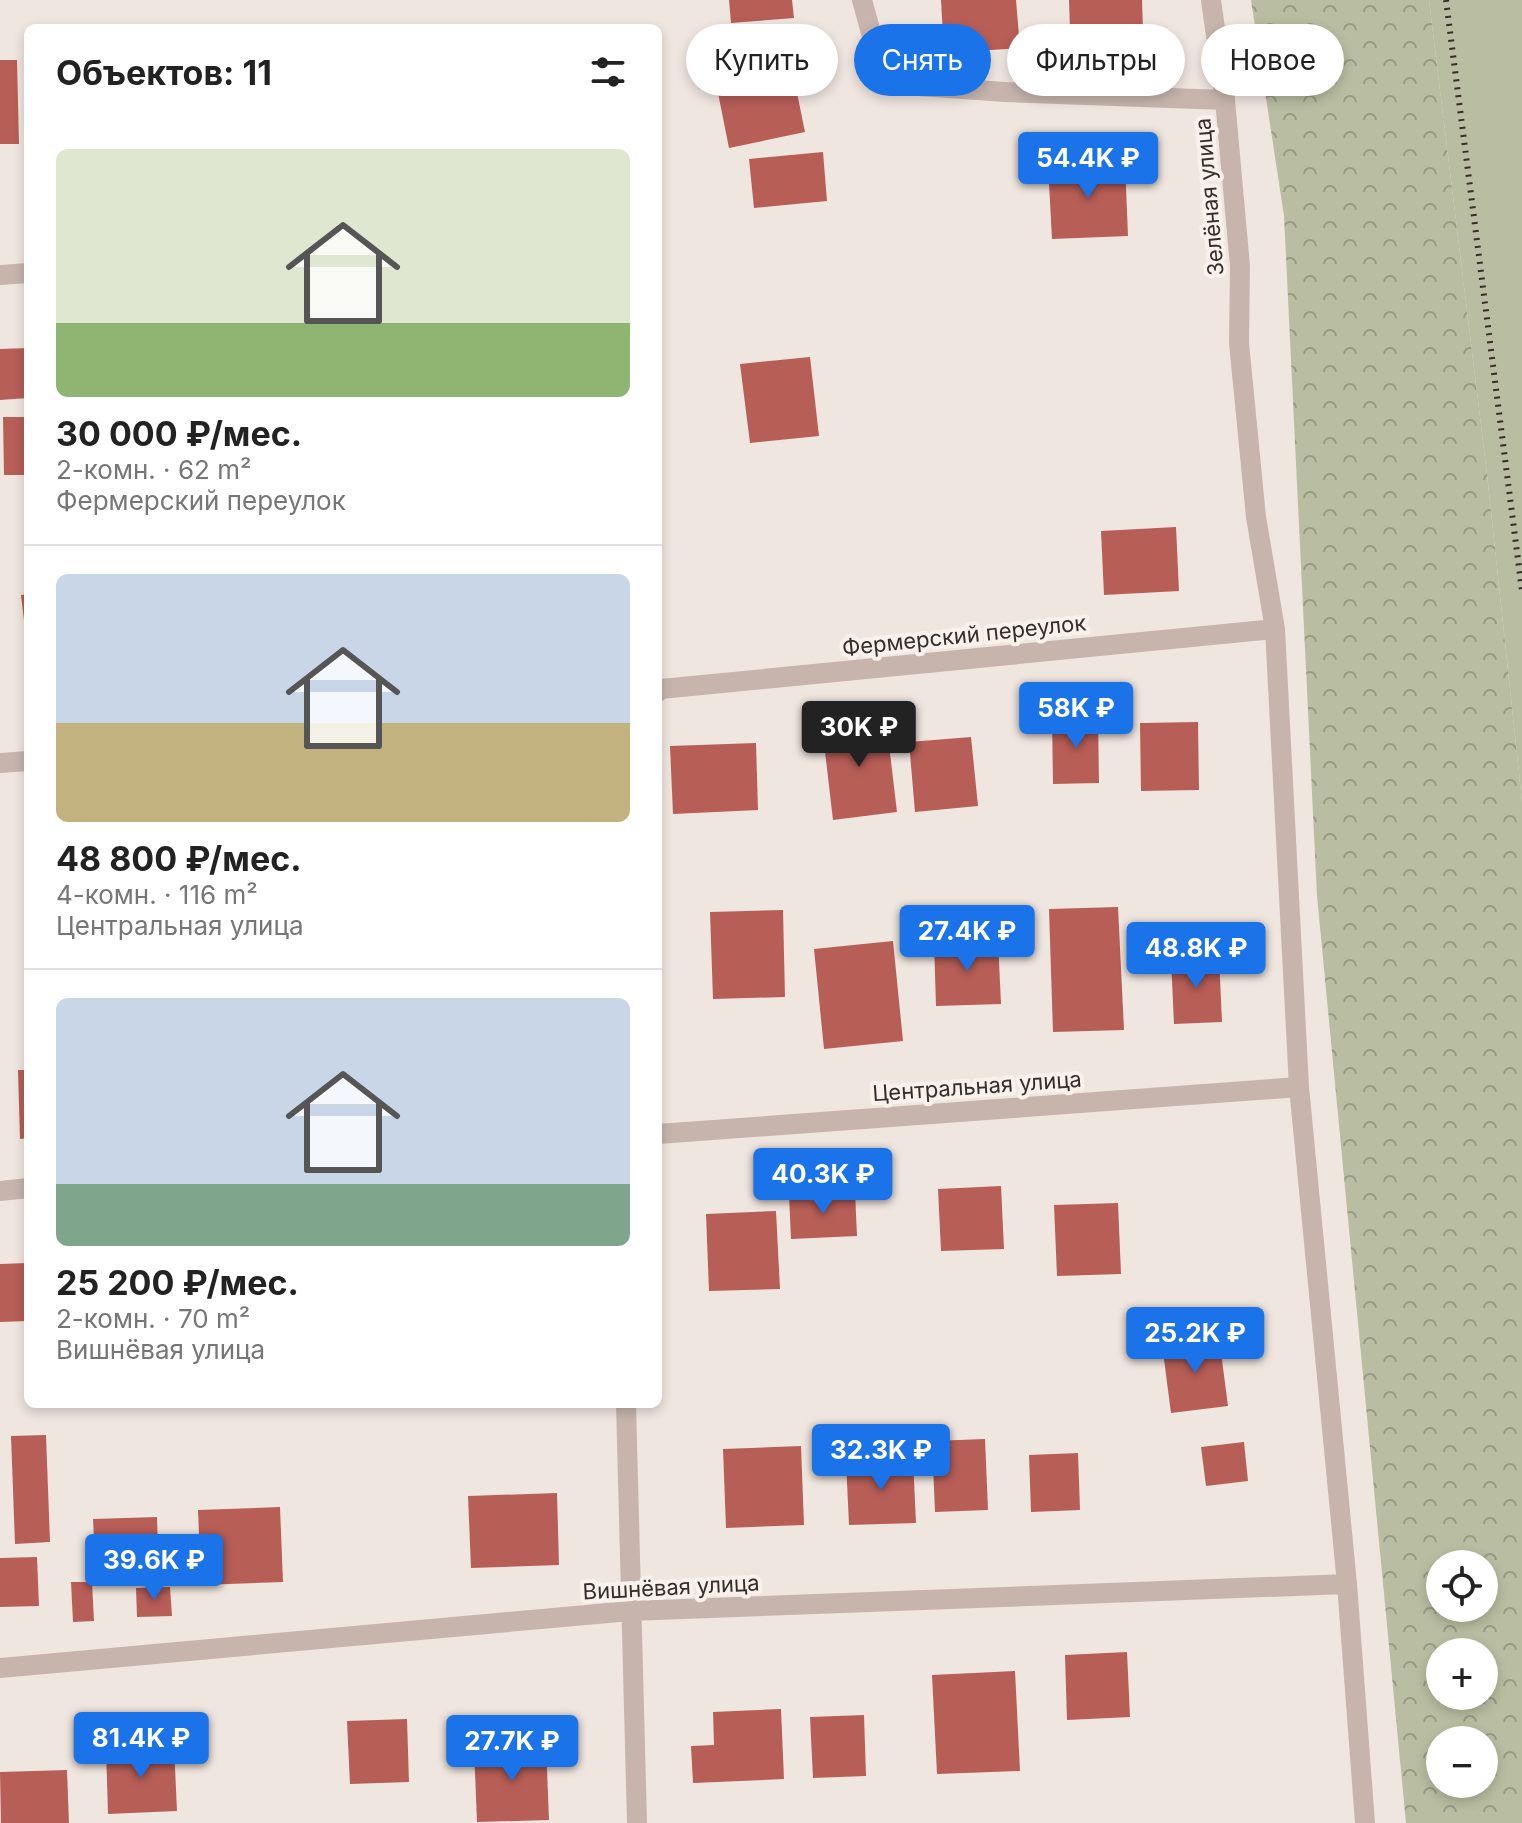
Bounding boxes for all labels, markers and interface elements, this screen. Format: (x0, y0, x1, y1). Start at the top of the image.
chip: Купить (686, 24, 838, 96)
chip: Снять (854, 24, 991, 96)
chip: Фильтры (1007, 24, 1185, 96)
chip: Новое (1201, 24, 1344, 96)
icon: filters (586, 50, 630, 94)
text: Объектов: 11 (56, 52, 272, 93)
street label: Зелёная улица (1189, 117, 1229, 277)
pin: 54.4K ₽ (1014, 132, 1162, 200)
text: 54.4K ₽ (1036, 142, 1140, 173)
icon: home (271, 201, 415, 345)
text: 30 000 ₽/мес. (56, 413, 302, 454)
text: 2-комн. · 62 m² (56, 454, 251, 485)
text: Фермерский переулок (56, 485, 346, 516)
street label: Фермерский переулок (841, 609, 1087, 661)
icon: home (271, 626, 415, 770)
pin: 58K ₽ (1020, 682, 1132, 750)
text: 58K ₽ (1037, 692, 1115, 723)
pin: 30K ₽ (803, 701, 915, 769)
text: 30K ₽ (820, 711, 898, 742)
text: 48 800 ₽/мес. (56, 838, 302, 879)
text: 4-комн. · 116 m² (56, 879, 258, 910)
pin: 27.4K ₽ (893, 905, 1041, 973)
text: Центральная улица (56, 910, 304, 941)
text: 27.4K ₽ (918, 915, 1016, 946)
pin: 48.8K ₽ (1122, 922, 1270, 990)
text: 48.8K ₽ (1145, 932, 1247, 963)
icon: home (271, 1050, 415, 1194)
street label: Центральная улица (872, 1066, 1082, 1106)
pin: 40.3K ₽ (749, 1148, 897, 1216)
text: 40.3K ₽ (771, 1158, 875, 1189)
text: 25 200 ₽/мес. (56, 1262, 299, 1303)
text: 2-комн. · 70 m² (56, 1303, 250, 1334)
pin: 25.2K ₽ (1121, 1307, 1269, 1375)
text: 25.2K ₽ (1144, 1317, 1246, 1348)
text: Вишнёвая улица (56, 1334, 265, 1365)
pin: 32.3K ₽ (807, 1424, 955, 1492)
text: 32.3K ₽ (830, 1434, 932, 1465)
pin: 39.6K ₽ (80, 1534, 228, 1602)
text: 39.6K ₽ (103, 1544, 205, 1575)
map controls (1426, 1550, 1498, 1798)
button: locate (1426, 1550, 1498, 1622)
street label: Вишнёвая улица (582, 1569, 760, 1605)
button: + (1426, 1638, 1498, 1710)
pin: 81.4K ₽ (67, 1712, 215, 1780)
pin: 27.7K ₽ (438, 1715, 586, 1783)
text: 81.4K ₽ (92, 1722, 190, 1753)
text: 27.7K ₽ (464, 1725, 560, 1756)
button: − (1426, 1726, 1498, 1798)

